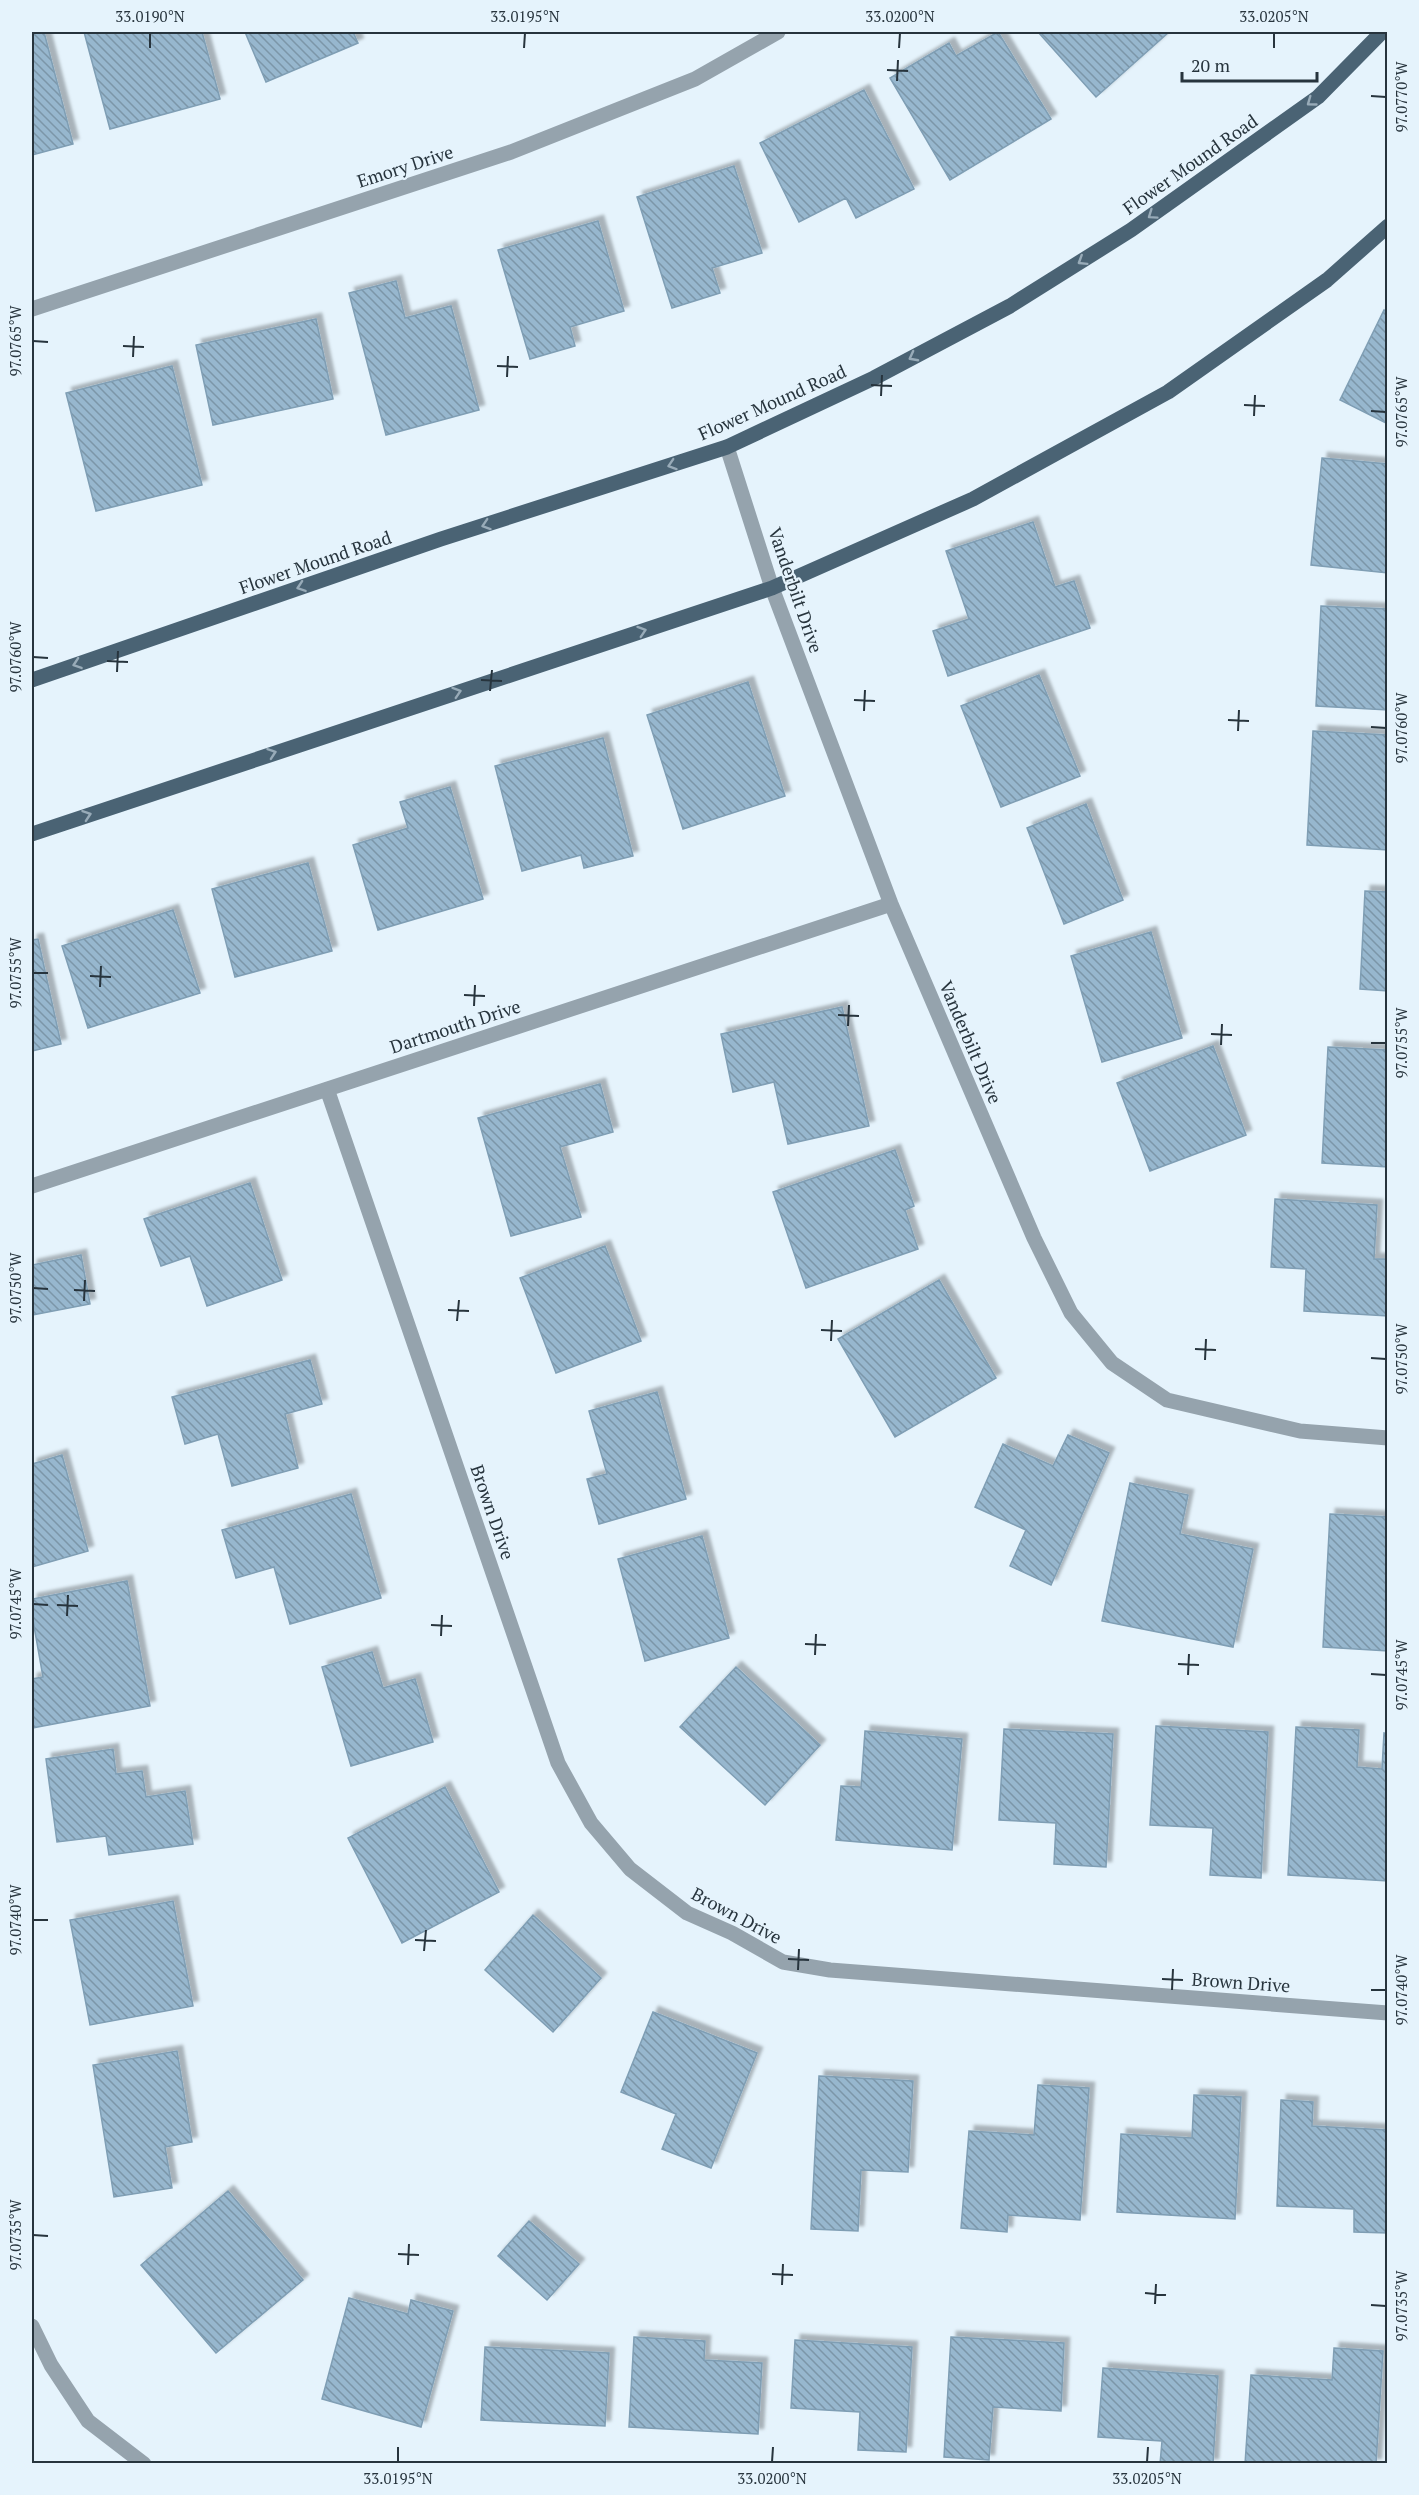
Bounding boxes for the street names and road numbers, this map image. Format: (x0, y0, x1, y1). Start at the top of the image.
street label: Flower Mound Road (1118, 108, 1262, 220)
street label: Emory Drive (354, 139, 456, 193)
street label: Flower Mound Road (694, 359, 850, 445)
street label: Vanderbilt Drive (763, 524, 829, 656)
street label: Flower Mound Road (236, 525, 394, 599)
street label: Vanderbilt Drive (934, 977, 1008, 1107)
street label: Dartmouth Drive (387, 994, 523, 1058)
street label: Brown Drive (466, 1461, 520, 1563)
street label: Brown Drive (688, 1881, 786, 1949)
street label: Brown Drive (1191, 1967, 1291, 1997)

